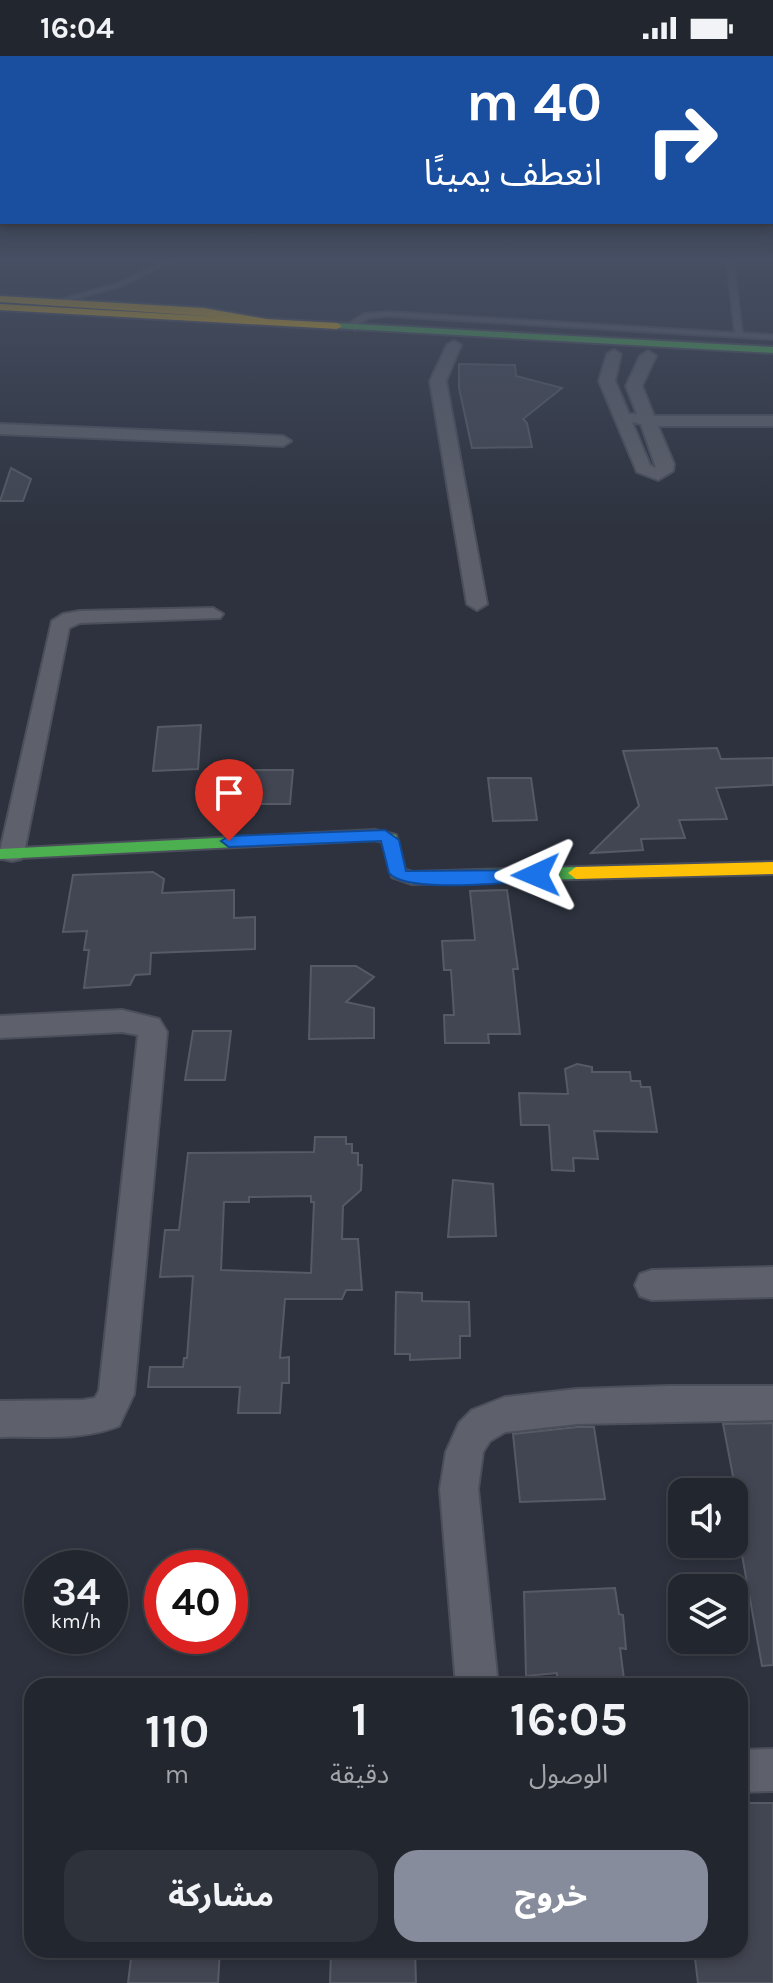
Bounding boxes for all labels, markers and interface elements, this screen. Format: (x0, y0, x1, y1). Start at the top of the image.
text: 16:04 (40, 10, 114, 46)
text: 40 m (466, 69, 602, 134)
icon: right (630, 88, 734, 192)
text: انعطف يمينًا (424, 152, 602, 194)
pin (195, 759, 263, 841)
icon: arrive (207, 771, 251, 815)
position arrow (494, 833, 578, 917)
map controls (668, 1478, 748, 1654)
button: sound (668, 1478, 748, 1558)
speed limit sign: 40 (144, 1550, 248, 1654)
text: 34 (52, 1568, 100, 1615)
button: layers (668, 1574, 748, 1654)
text: km/h (51, 1610, 101, 1633)
text: 1 (351, 1691, 368, 1747)
text: 16:05 (510, 1691, 627, 1747)
text: 110 (145, 1703, 209, 1759)
text: m (165, 1759, 189, 1790)
text: دقيقة (330, 1759, 389, 1790)
text: الوصول (529, 1759, 608, 1790)
button: مشاركة (64, 1850, 378, 1942)
button: خروج (394, 1850, 708, 1942)

